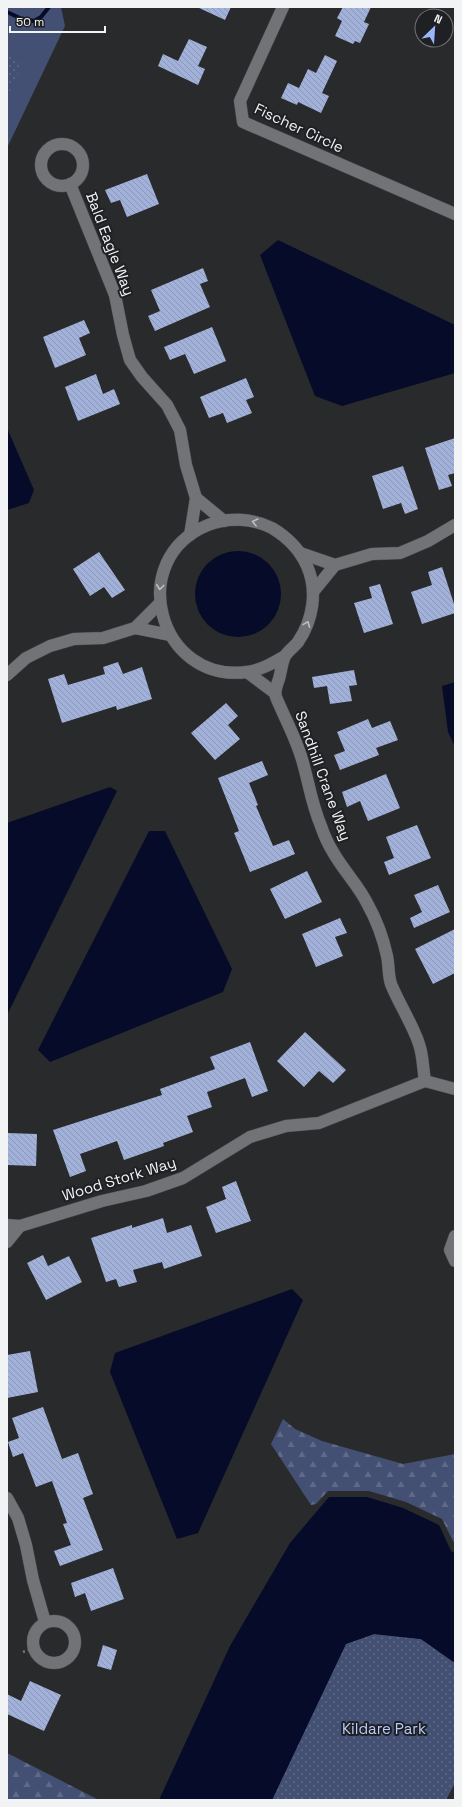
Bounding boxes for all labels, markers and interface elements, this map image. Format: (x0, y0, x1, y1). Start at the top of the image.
scale bar (10, 8, 105, 34)
north arrow (414, 8, 454, 48)
text: N (432, 11, 445, 27)
text: 50 m (16, 14, 44, 30)
street label: Fischer Circle (251, 99, 347, 157)
street label: Bald Eagle Way (82, 189, 139, 298)
one-way arrow (252, 519, 258, 527)
one-way arrow (156, 584, 165, 590)
one-way arrow (303, 620, 311, 627)
street label: Sandhill Crane Way (291, 708, 356, 843)
street label: Wood Stork Way (60, 1152, 178, 1205)
park label: Kildare Park (342, 1719, 426, 1738)

